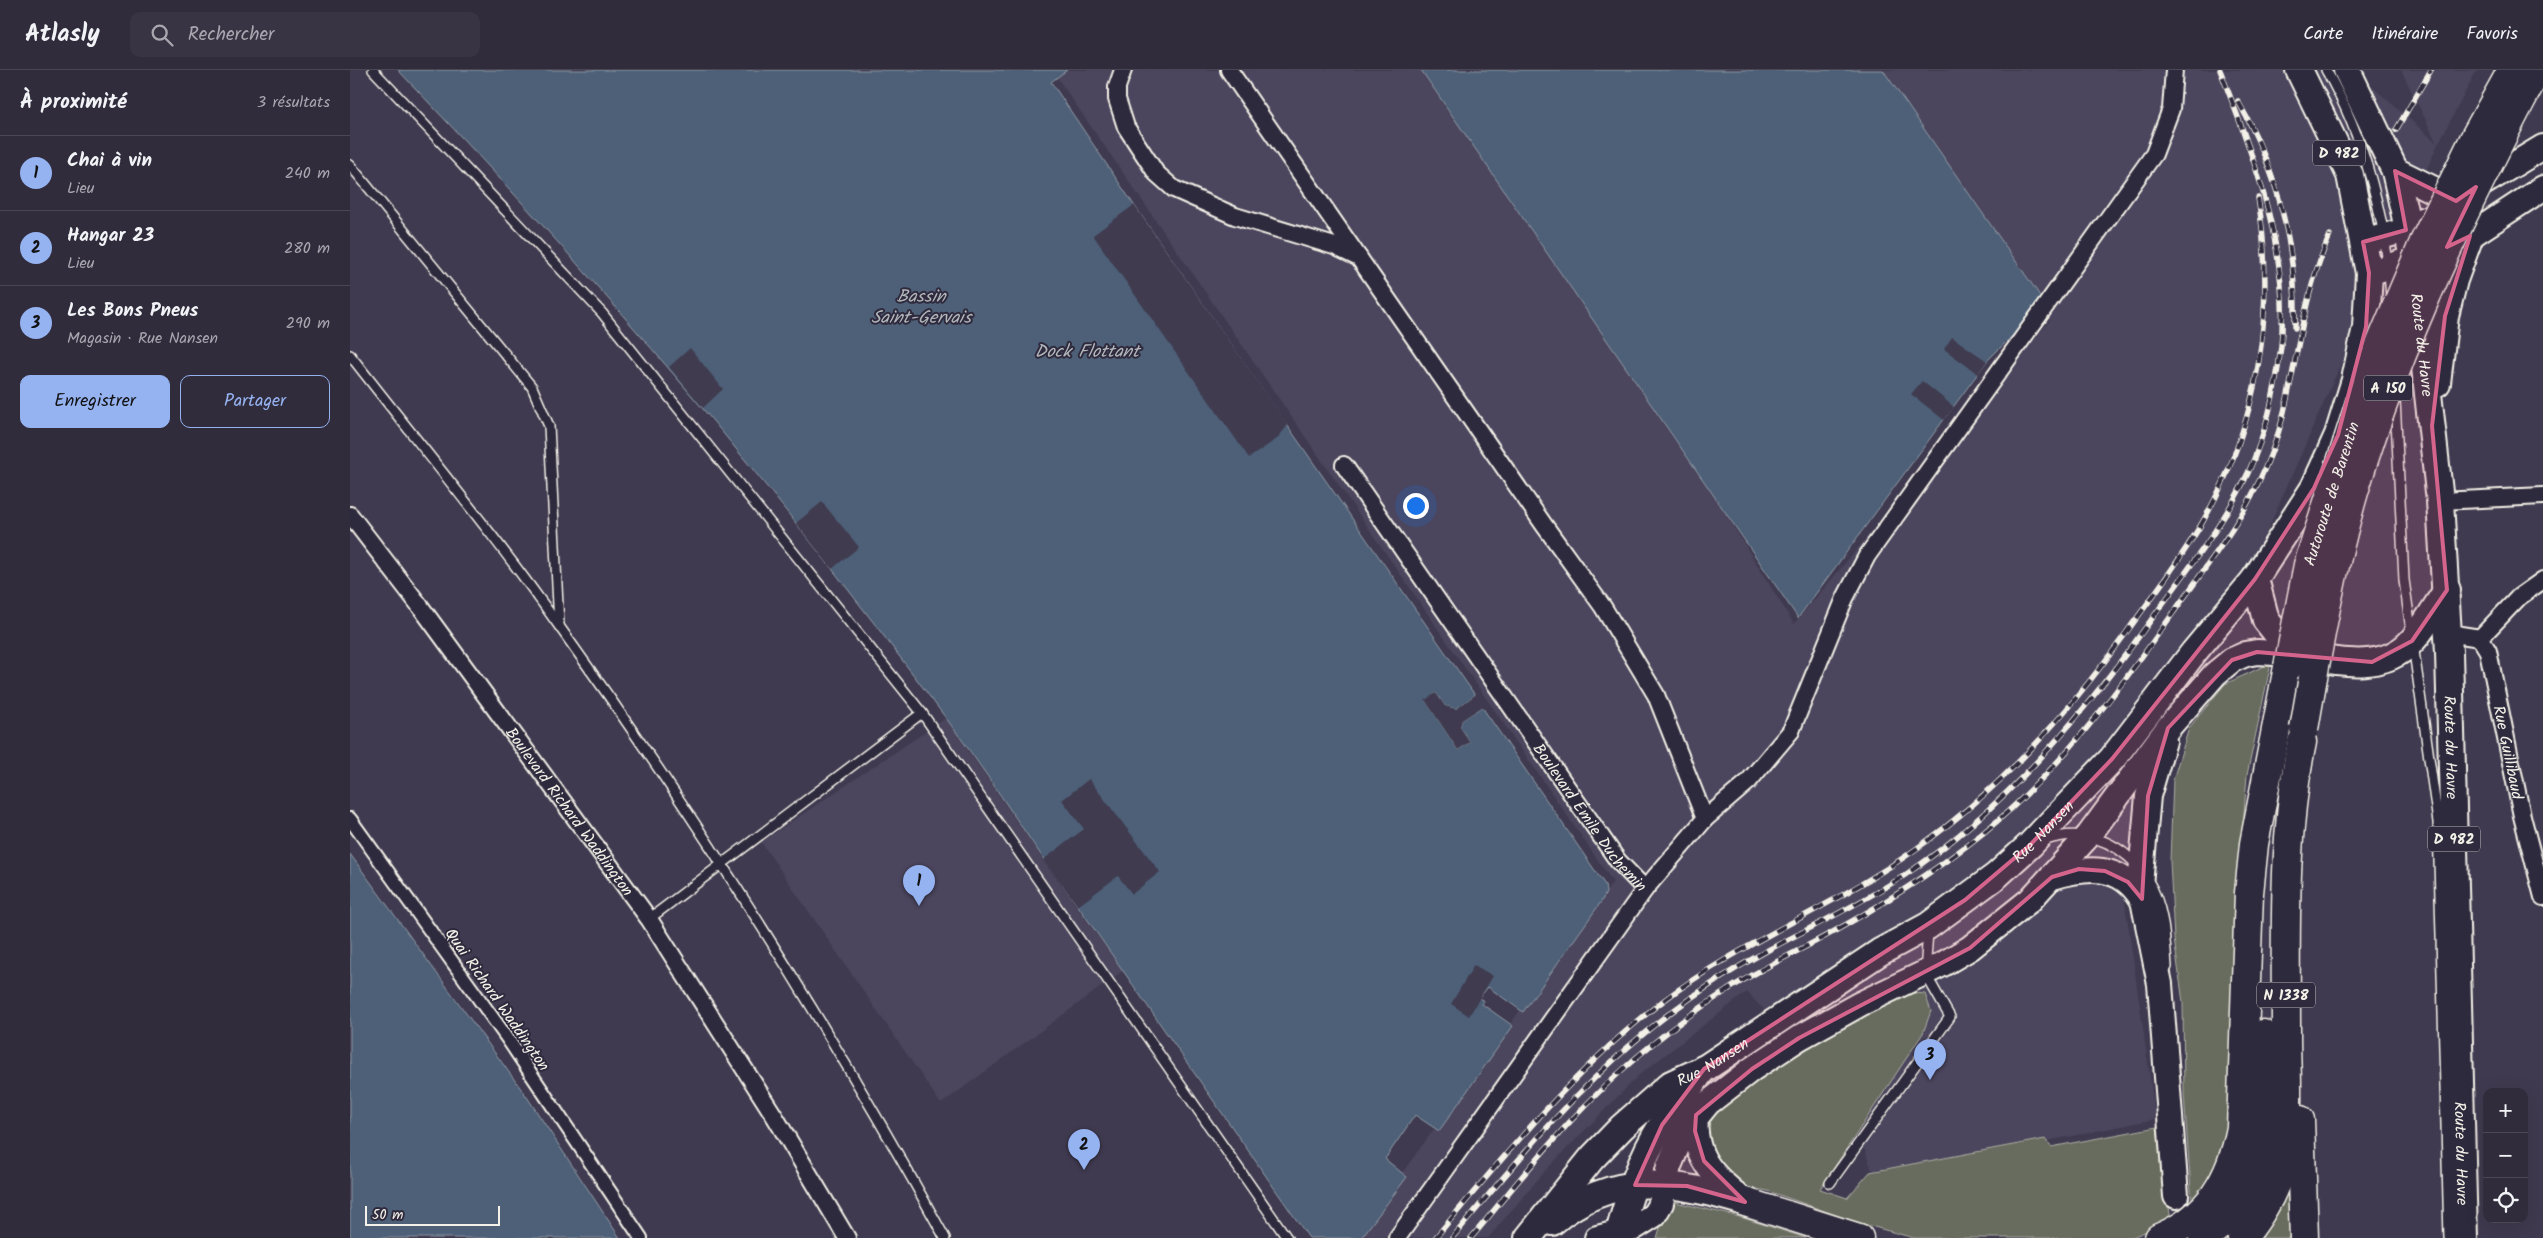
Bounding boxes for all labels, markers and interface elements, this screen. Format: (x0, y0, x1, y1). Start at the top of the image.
search box (130, 12, 480, 57)
text: Atlasly (25, 15, 100, 54)
text: Rechercher (188, 20, 274, 50)
text: Carte (2303, 20, 2343, 49)
text: Itinéraire (2371, 20, 2438, 49)
text: Favoris (2466, 20, 2518, 49)
icon: search (148, 21, 176, 49)
text: À proximité (20, 86, 127, 119)
text: 3 résultats (257, 90, 330, 115)
road number: D 982 (2313, 140, 2365, 166)
text: Chai à vin (67, 146, 152, 176)
text: 1 (34, 161, 38, 186)
text: 240 m (285, 161, 330, 186)
text: Lieu (67, 176, 94, 201)
text: Hangar 23 (67, 221, 154, 251)
text: 2 (31, 236, 41, 261)
text: 280 m (284, 236, 330, 261)
text: Lieu (67, 251, 94, 276)
water label: Bassin Saint-Gervais (871, 283, 973, 333)
street label: Route du Havre (2403, 292, 2439, 398)
text: Les Bons Pneus (67, 296, 198, 326)
text: 3 (32, 311, 40, 336)
text: 290 m (286, 311, 330, 336)
text: Magasin · Rue Nansen (67, 326, 218, 351)
water label: Dock Flottant (1035, 338, 1142, 367)
button: Enregistrer (20, 375, 170, 428)
button: Partager (180, 375, 330, 428)
road number: A 150 (2364, 376, 2412, 400)
street label: Autoroute de Barentin (2298, 419, 2367, 569)
your location (1403, 493, 1429, 519)
street label: Route du Havre (2436, 695, 2464, 800)
street label: Rue Guillibaud (2486, 703, 2529, 803)
street label: Boulevard Richard Waddington (498, 722, 639, 902)
street label: Boulevard Émile Duchemin (1526, 738, 1653, 898)
street label: Rue Nansen (2007, 795, 2081, 870)
road number: D 982 (2428, 826, 2480, 852)
pin: 1 (903, 865, 935, 906)
street label: Quai Richard Waddington (438, 923, 556, 1077)
road number: N 1338 (2257, 982, 2315, 1008)
street label: Rue Nansen (1673, 1032, 1754, 1094)
pin: 3 (1914, 1039, 1946, 1080)
map controls (2483, 1088, 2528, 1223)
button: + (2483, 1088, 2528, 1133)
street label: Route du Havre (2447, 1101, 2474, 1206)
pin: 2 (1068, 1129, 1100, 1170)
button: − (2483, 1133, 2528, 1178)
button: locate (2483, 1178, 2528, 1223)
scale bar (365, 1203, 500, 1226)
text: 50 m (372, 1204, 403, 1226)

